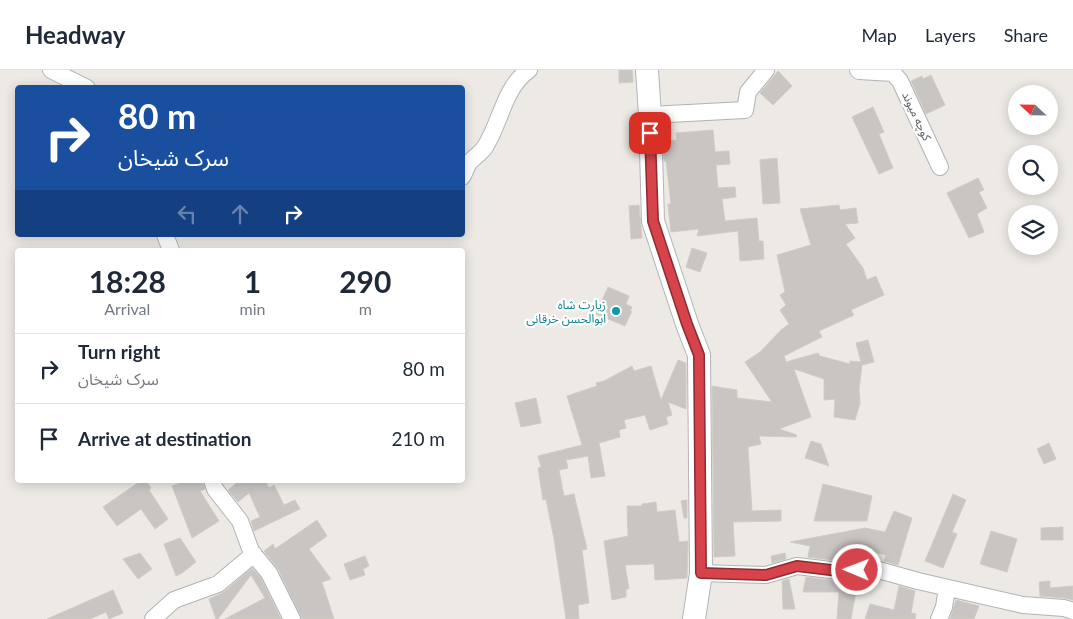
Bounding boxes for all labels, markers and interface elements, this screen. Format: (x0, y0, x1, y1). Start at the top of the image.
text: Headway (25, 20, 125, 49)
text: Map (861, 24, 897, 46)
text: Layers (925, 24, 976, 46)
text: Share (1004, 24, 1048, 46)
north arrow (1008, 85, 1058, 135)
map controls (1008, 85, 1058, 255)
street label: کوچه میوند (898, 89, 935, 144)
text: 80 m (118, 94, 196, 136)
icon: right (35, 105, 100, 170)
pin (629, 112, 671, 154)
icon: arrive (636, 119, 664, 147)
text: سرک شیخان (118, 144, 229, 171)
button: search (1008, 145, 1058, 195)
icon: left (173, 200, 201, 228)
icon: ahead (226, 200, 254, 228)
icon: right (279, 200, 307, 228)
button: layers (1008, 205, 1058, 255)
text: 18:28 (89, 263, 166, 299)
text: 1 (244, 263, 261, 299)
text: 290 (339, 263, 391, 299)
place label: زیارت شاه ابوالحسن خرقانی (526, 297, 606, 326)
text: Arrival (104, 299, 150, 318)
text: min (240, 299, 266, 318)
text: m (359, 299, 372, 318)
marker: زیارت شاه ابوالحسن خرقانی (610, 305, 622, 317)
text: Turn right (78, 340, 160, 363)
icon: right (35, 355, 63, 383)
text: 80 m (402, 357, 445, 380)
text: سرک شیخان (78, 369, 159, 388)
icon: arrive (35, 425, 63, 453)
text: Arrive at destination (78, 427, 251, 450)
text: 210 m (391, 427, 445, 450)
position arrow (830, 543, 882, 595)

